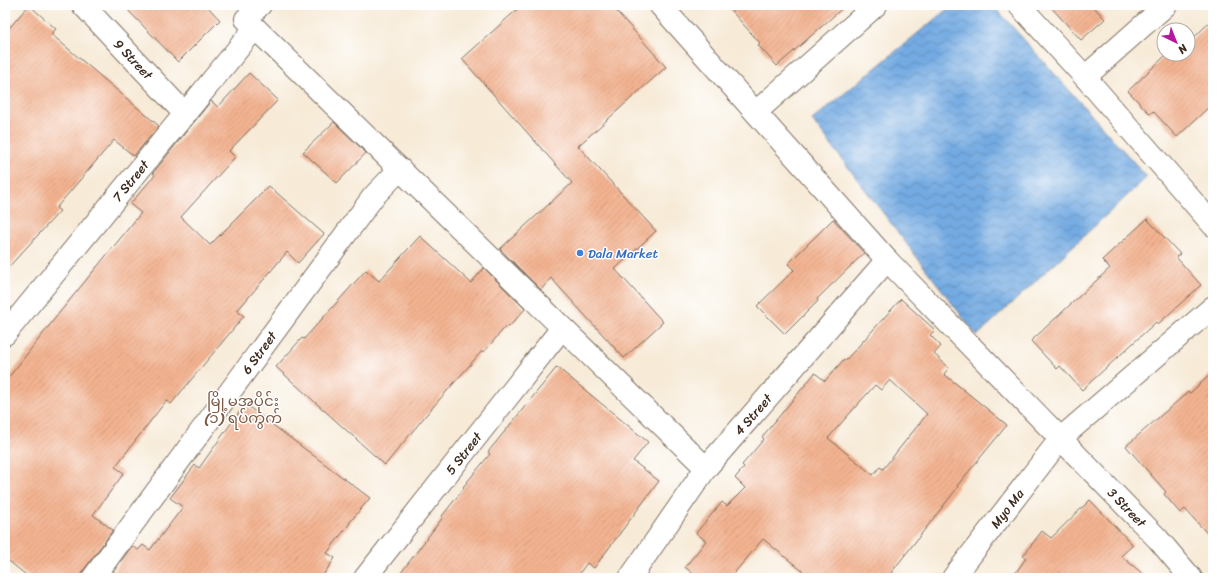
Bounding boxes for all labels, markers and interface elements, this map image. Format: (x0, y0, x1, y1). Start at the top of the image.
north arrow (1156, 22, 1196, 62)
street label: 9 Street (108, 34, 159, 86)
text: N (1173, 39, 1192, 59)
street label: 7 Street (106, 154, 155, 207)
place label: Dala Market (588, 242, 658, 265)
marker: Dala Market (575, 248, 585, 258)
street label: 6 Street (236, 326, 283, 379)
district label: မြို့မအပိုင်း (၁) ရပ်ကွက် (204, 388, 282, 431)
street label: 4 Street (728, 388, 779, 441)
street label: 5 Street (440, 426, 489, 480)
street label: 3 Street (1102, 482, 1152, 533)
street label: Myo Ma (984, 483, 1030, 533)

